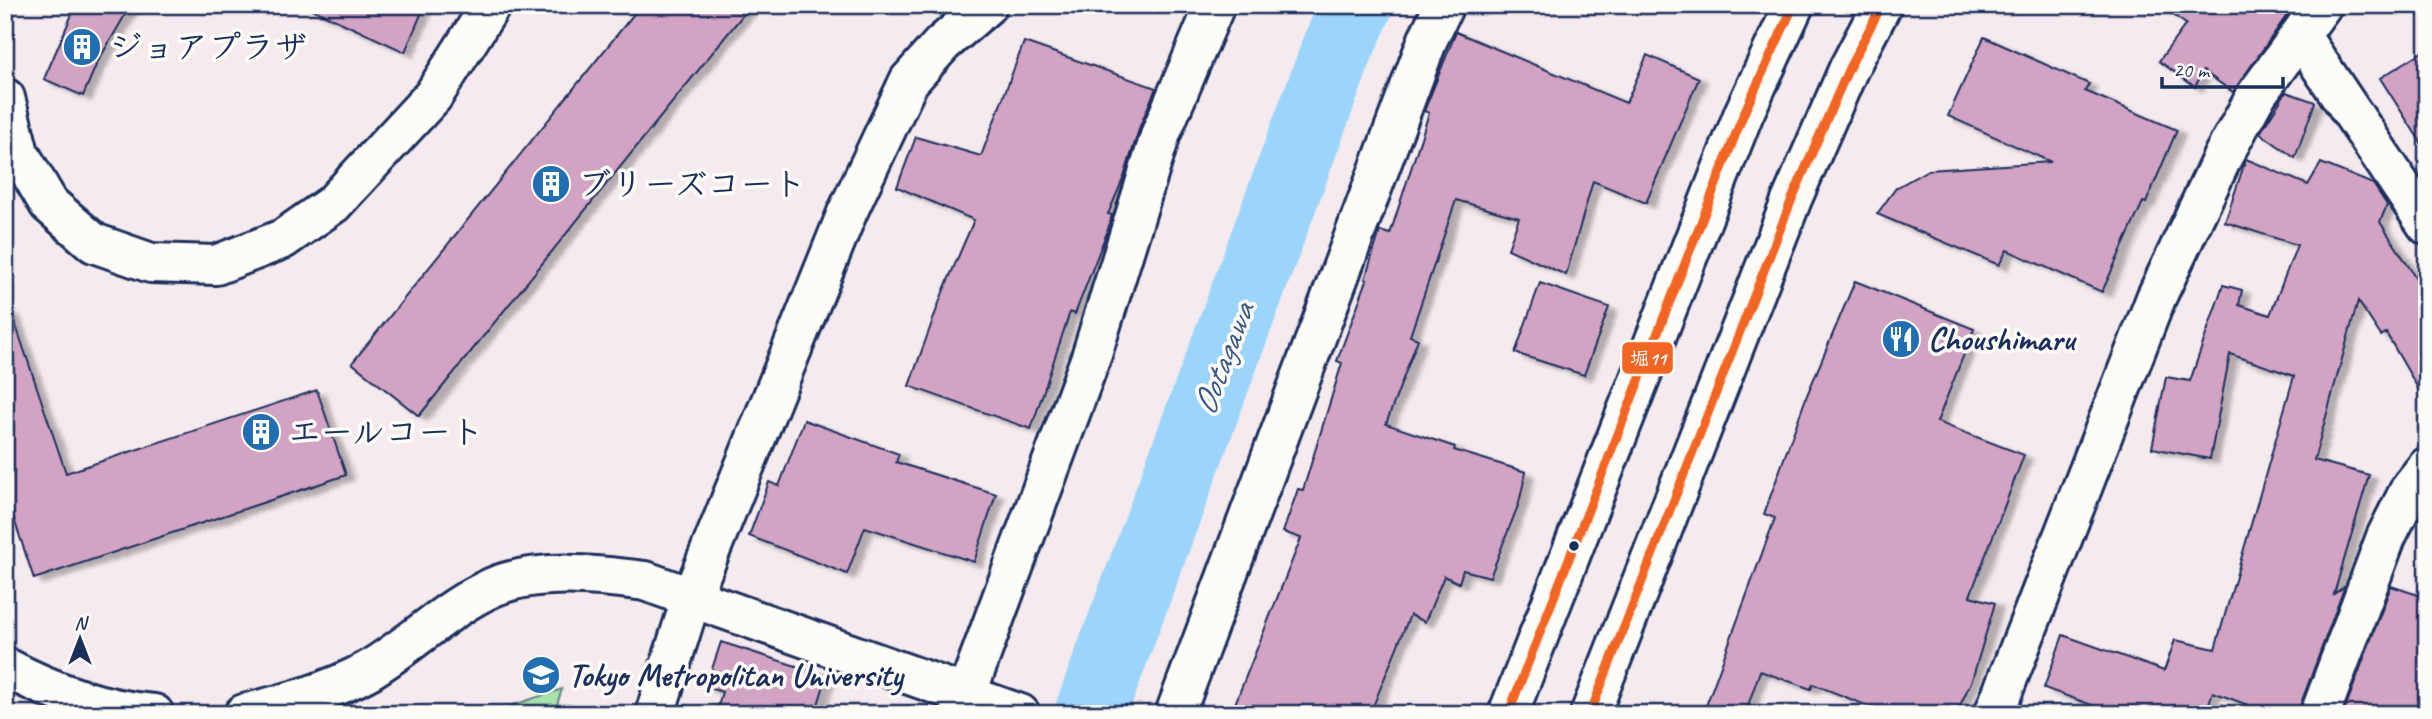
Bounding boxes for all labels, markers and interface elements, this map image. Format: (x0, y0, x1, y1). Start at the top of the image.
building icon: ジョアプラザ (61, 26, 103, 68)
place label: ジョアプラザ (109, 26, 307, 68)
scale bar (2162, 46, 2283, 90)
text: 20 m (2173, 57, 2211, 83)
building icon: ブリーズコート (530, 163, 572, 205)
place label: ブリーズコート (578, 163, 806, 205)
water label: Ootagawa (1181, 293, 1266, 421)
restaurant icon: Choushimaru (1880, 318, 1922, 360)
place label: Choushimaru (1928, 318, 2077, 360)
line badge: 堀11 (1621, 341, 1674, 375)
text: 堀11 (1630, 347, 1668, 371)
building icon: エールコート (240, 411, 282, 453)
place label: エールコート (288, 411, 484, 453)
unlabelled marker (1567, 539, 1581, 553)
north arrow (46, 604, 116, 674)
text: N (74, 611, 89, 635)
school or university icon: Tokyo Metropolitan University (520, 654, 562, 696)
place label: Tokyo Metropolitan University (568, 654, 905, 696)

